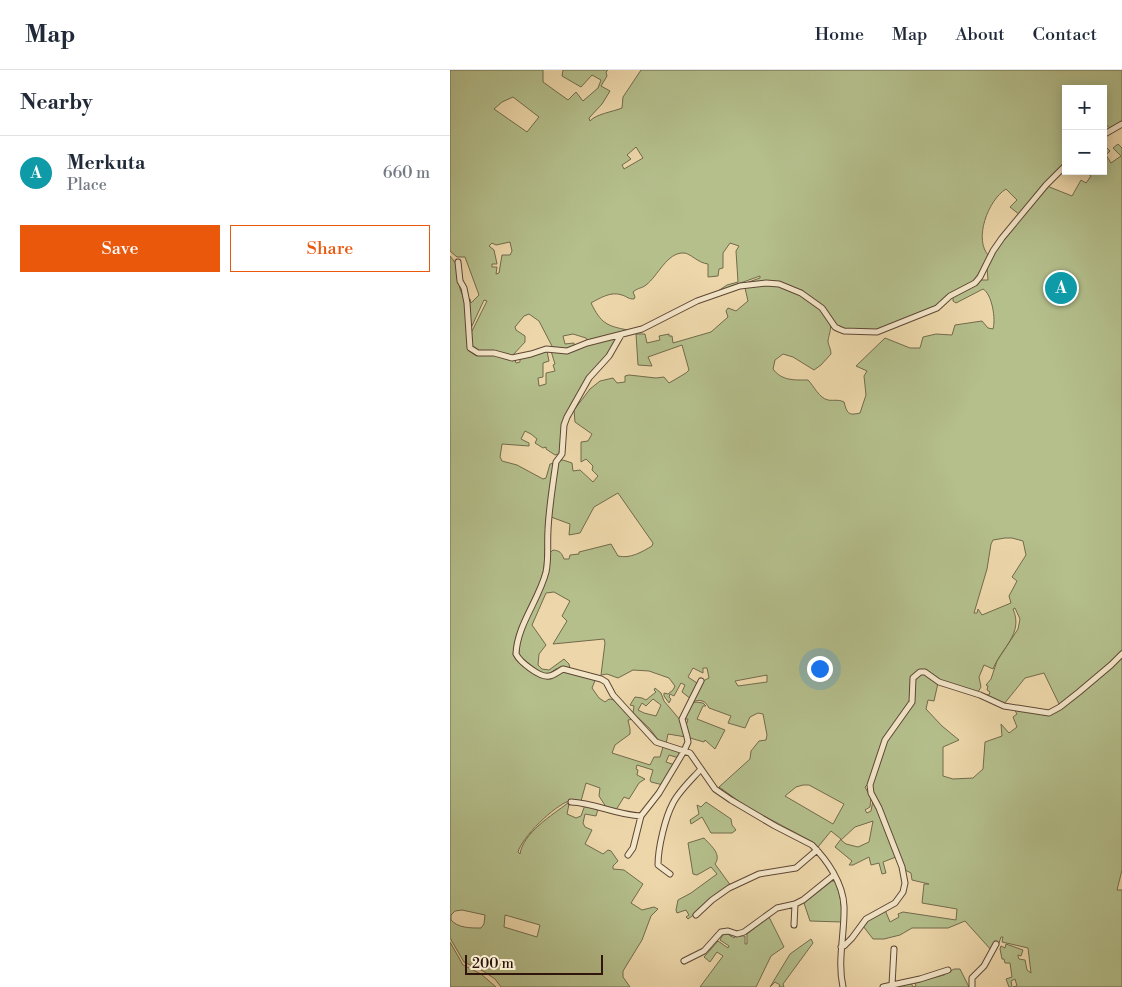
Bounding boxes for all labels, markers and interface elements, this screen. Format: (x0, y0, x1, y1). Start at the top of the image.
text: Map (25, 20, 75, 50)
text: Home (815, 23, 864, 46)
text: Map (892, 23, 928, 46)
text: About (956, 23, 1005, 46)
text: Contact (1033, 23, 1097, 46)
map controls (1062, 85, 1107, 175)
button: + (1062, 85, 1107, 130)
text: Nearby (20, 90, 93, 116)
button: − (1062, 130, 1107, 175)
text: Merkuta (67, 151, 145, 175)
text: A (30, 163, 42, 183)
text: 660 m (383, 163, 430, 183)
text: Place (67, 175, 107, 195)
button: Save (20, 225, 220, 272)
button: Share (230, 225, 430, 272)
pin: A (1045, 269, 1077, 307)
your location (807, 656, 833, 682)
scale bar (465, 952, 602, 975)
text: 200 m (472, 955, 514, 973)

